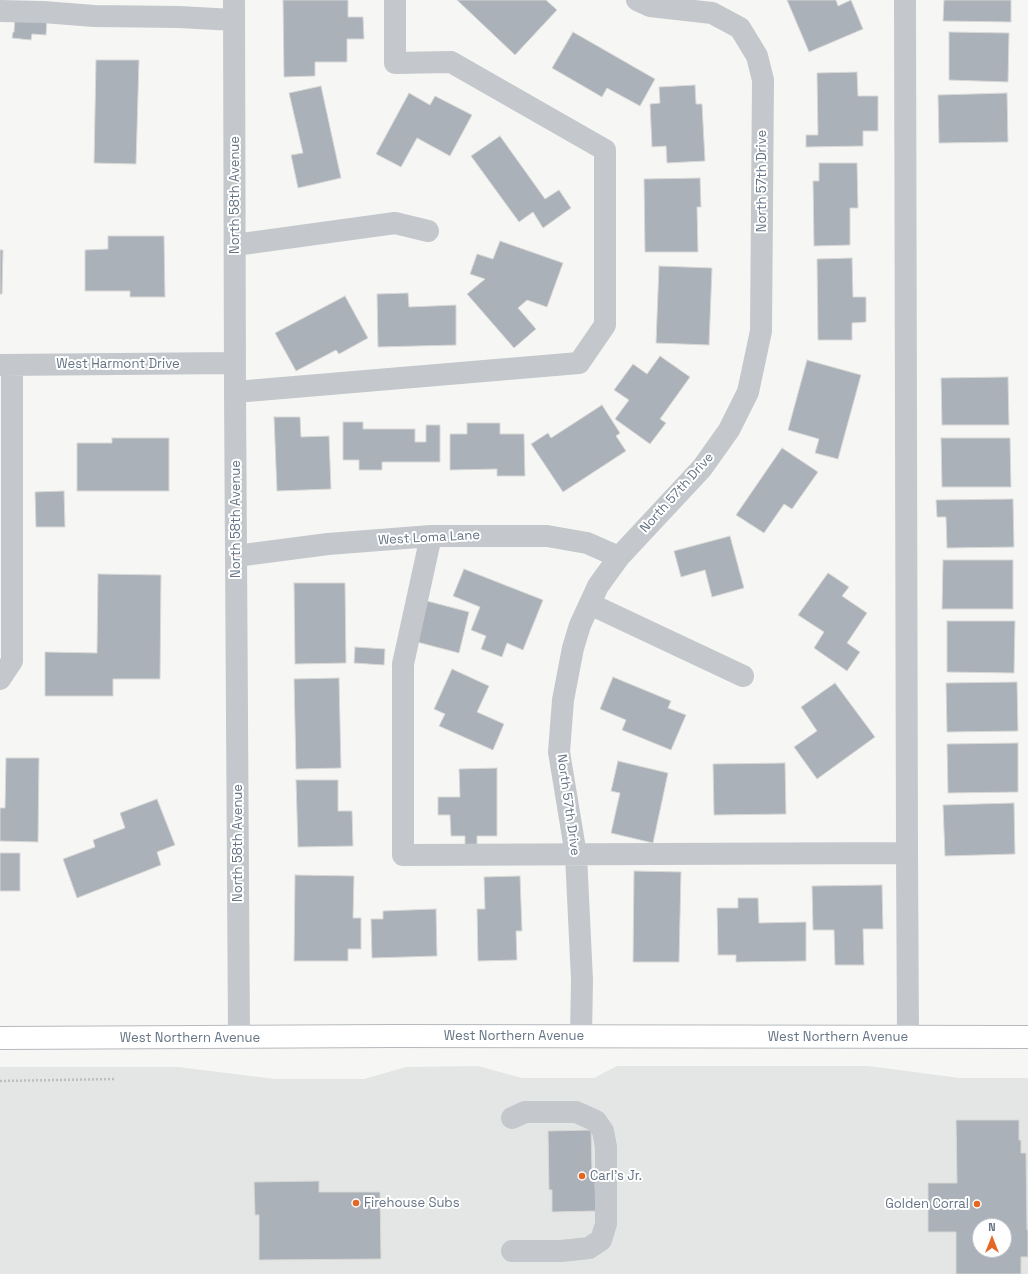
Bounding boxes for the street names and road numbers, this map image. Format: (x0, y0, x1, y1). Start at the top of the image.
street label: North 57th Drive (754, 130, 770, 232)
street label: North 58th Avenue (227, 136, 243, 254)
street label: West Harmont Drive (56, 356, 180, 372)
street label: North 57th Drive (637, 450, 717, 536)
street label: North 58th Avenue (228, 460, 244, 578)
street label: West Loma Lane (378, 528, 480, 548)
street label: North 57th Drive (553, 753, 583, 857)
street label: North 58th Avenue (230, 784, 246, 902)
street label: West Northern Avenue (444, 1028, 584, 1044)
street label: West Northern Avenue (768, 1029, 908, 1045)
street label: West Northern Avenue (120, 1030, 260, 1046)

